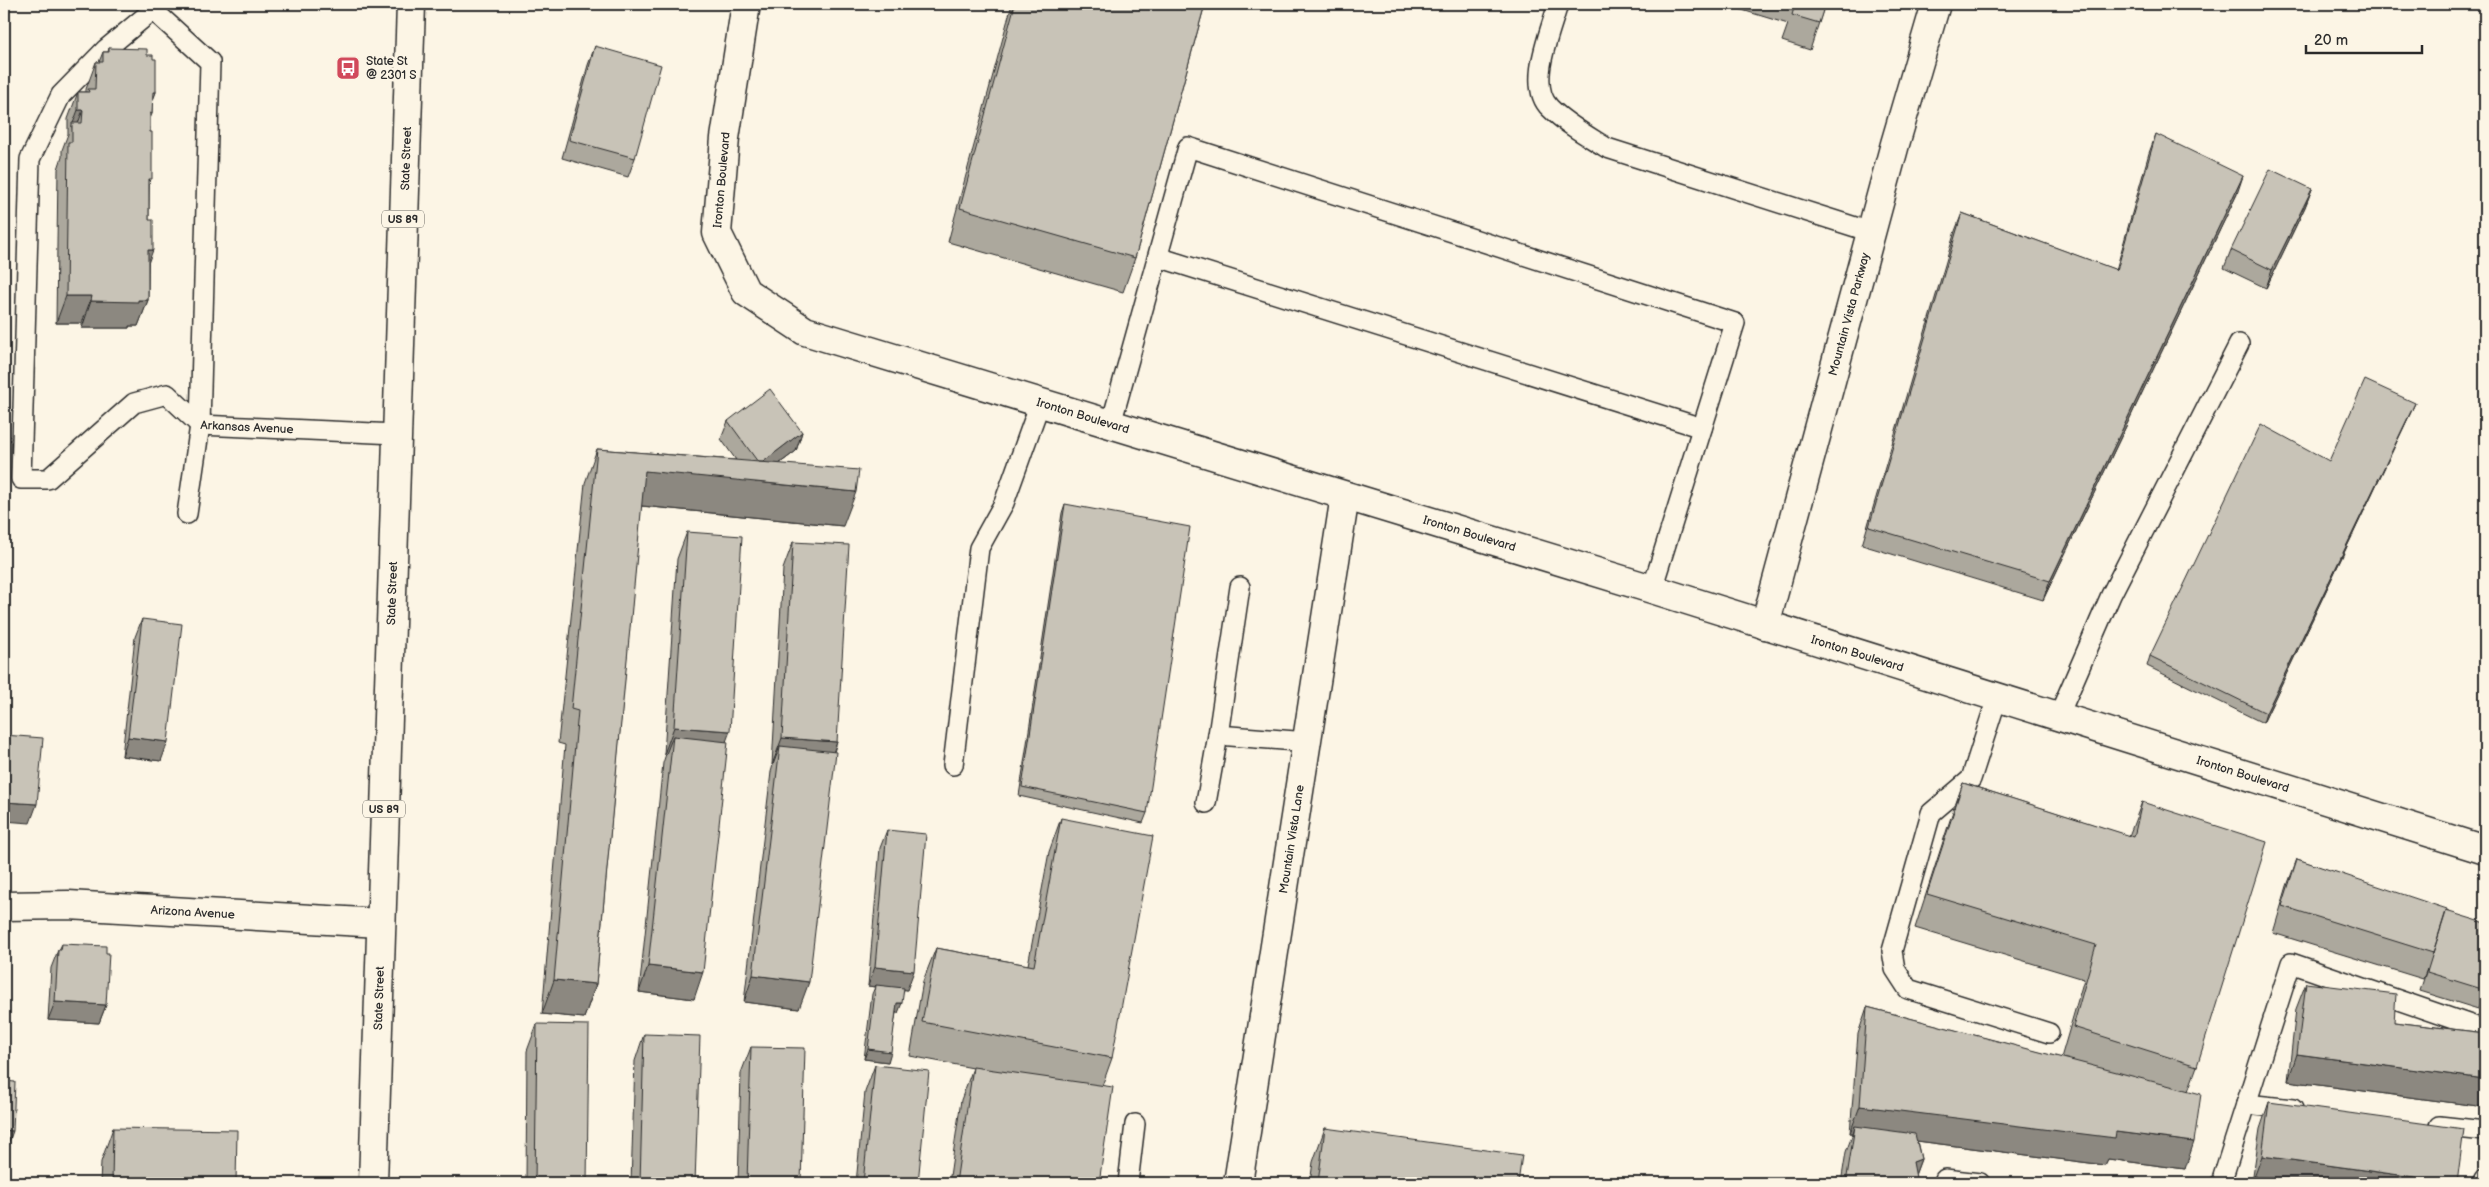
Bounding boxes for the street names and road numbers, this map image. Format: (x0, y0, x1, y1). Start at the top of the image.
street label: State Street (397, 126, 415, 191)
street label: Ironton Boulevard (710, 131, 734, 229)
road number: US 89 (382, 210, 424, 228)
street label: Mountain Vista Parkway (1825, 250, 1873, 377)
street label: Ironton Boulevard (1035, 394, 1131, 437)
street label: Arkansas Avenue (200, 418, 294, 437)
street label: Ironton Boulevard (1421, 512, 1518, 555)
street label: State Street (383, 561, 401, 625)
street label: Ironton Boulevard (1809, 632, 1906, 675)
street label: Ironton Boulevard (2195, 753, 2291, 796)
street label: Mountain Vista Lane (1276, 784, 1307, 895)
road number: US 89 (363, 801, 405, 818)
street label: Arizona Avenue (150, 902, 235, 922)
street label: State Street (370, 966, 387, 1030)

